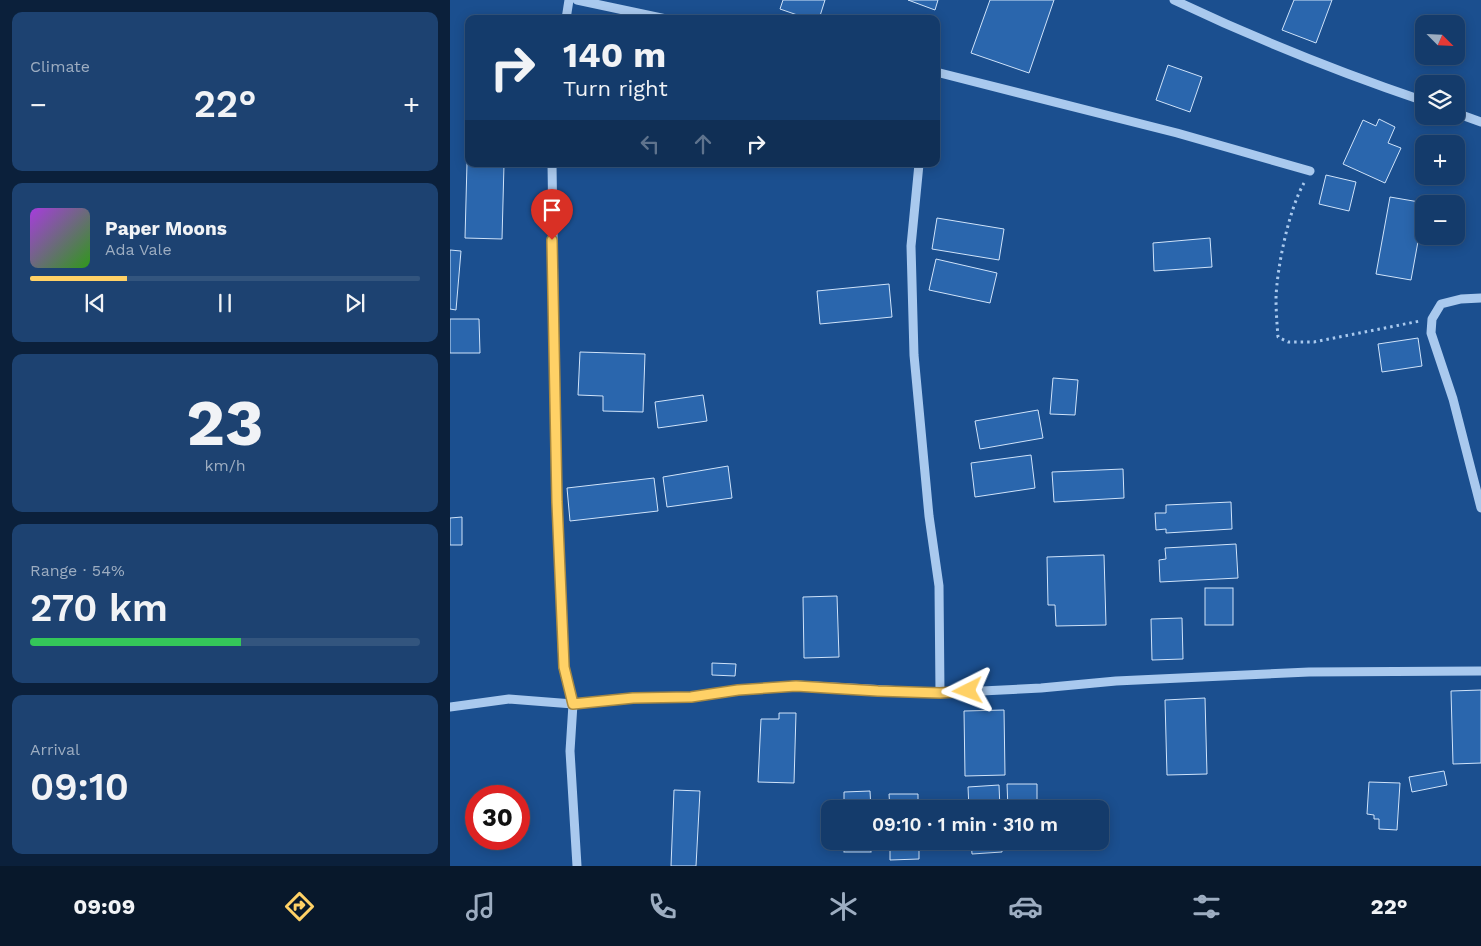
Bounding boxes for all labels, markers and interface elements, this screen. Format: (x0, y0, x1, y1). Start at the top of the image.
north arrow (1415, 15, 1465, 65)
map controls (1415, 15, 1465, 245)
text: 140 m (563, 34, 666, 76)
icon: right (480, 35, 545, 100)
text: Climate (30, 57, 90, 76)
button: layers (1415, 75, 1465, 125)
text: Turn right (563, 76, 668, 101)
text: 22° (193, 82, 257, 126)
text: − (30, 88, 47, 121)
text: + (403, 88, 420, 121)
icon: left (636, 130, 664, 158)
icon: ahead (689, 130, 717, 158)
icon: right (742, 130, 770, 158)
button: + (1415, 135, 1465, 185)
pin (531, 189, 573, 240)
button: − (1415, 195, 1465, 245)
icon: arrive (538, 196, 566, 224)
text: Paper Moons (105, 217, 227, 240)
text: Ada Vale (105, 240, 172, 259)
icon: previous (81, 289, 109, 317)
icon: pause (211, 289, 239, 317)
icon: next (341, 289, 369, 317)
text: 23 (186, 385, 264, 461)
text: km/h (204, 456, 246, 475)
text: Range · 54% (30, 561, 125, 580)
text: 270 km (30, 586, 168, 630)
position arrow (941, 664, 993, 716)
text: Arrival (30, 740, 80, 759)
text: 09:10 (30, 765, 129, 809)
speed limit sign: 30 (465, 785, 530, 850)
text: 09:10 · 1 min · 310 m (872, 813, 1058, 836)
icon: directions (282, 889, 317, 924)
icon: music (463, 889, 498, 924)
icon: phone (645, 889, 680, 924)
icon: climate (826, 889, 861, 924)
icon: car (1008, 889, 1043, 924)
icon: filters (1189, 889, 1224, 924)
text: 09:09 (73, 894, 135, 919)
text: 22° (1371, 894, 1408, 919)

